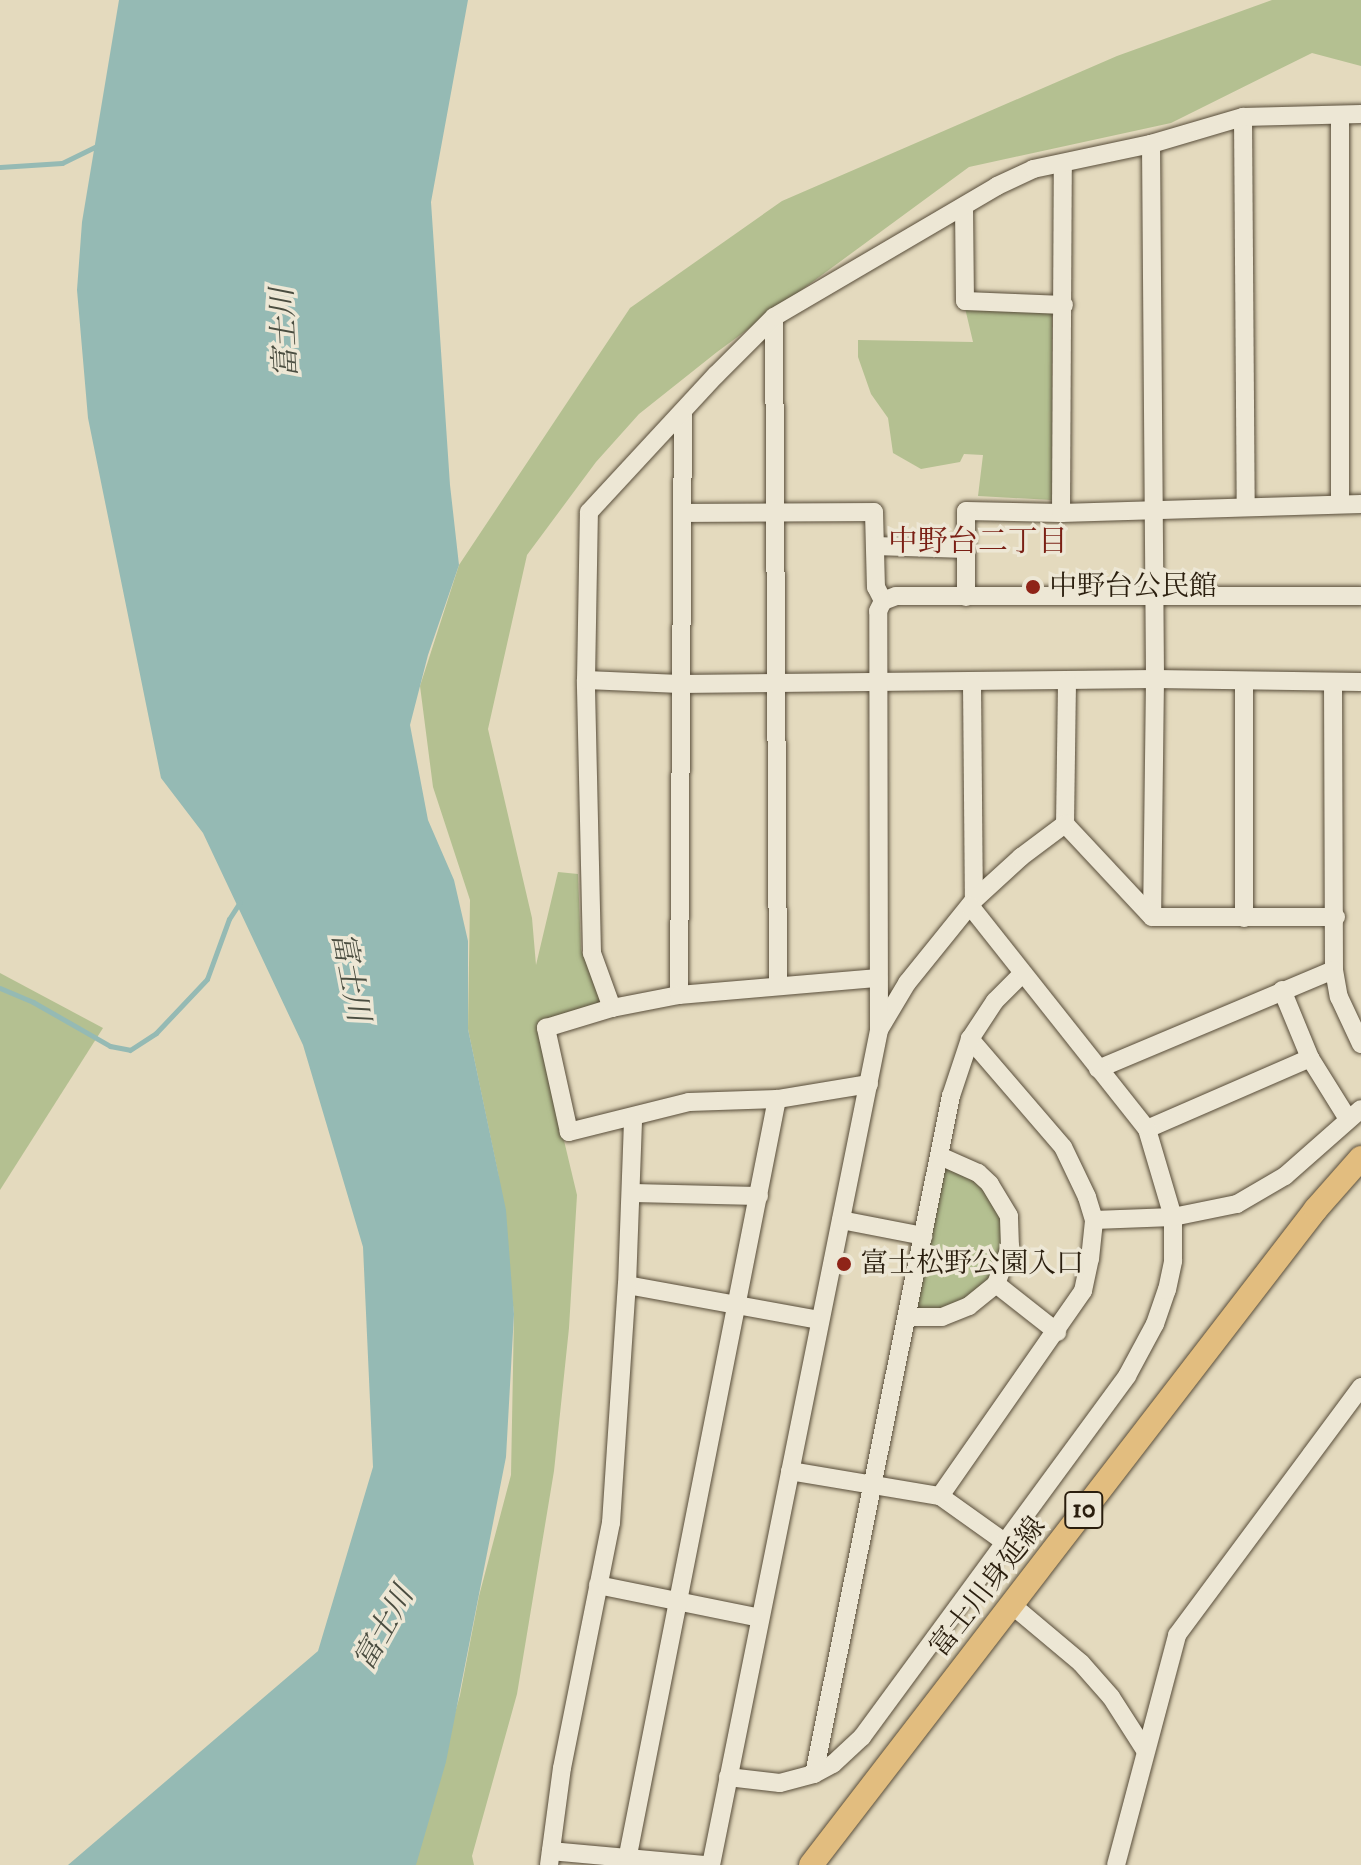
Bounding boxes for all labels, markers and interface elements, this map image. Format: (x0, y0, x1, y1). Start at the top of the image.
water label: 富士川 (266, 287, 306, 379)
district label: 中野台二丁目 (888, 525, 1068, 561)
place label: 中野台公民館 (1049, 570, 1217, 604)
marker: 中野台公民館 (1024, 578, 1042, 596)
water label: 富士川 (323, 929, 375, 1025)
place label: 富士松野公園入口 (860, 1247, 1084, 1281)
marker: 富士松野公園入口 (835, 1255, 853, 1273)
road number: 10 (1064, 1488, 1104, 1532)
street label: 富士川身延線 (923, 1510, 1053, 1664)
water label: 富士川 (347, 1581, 423, 1677)

